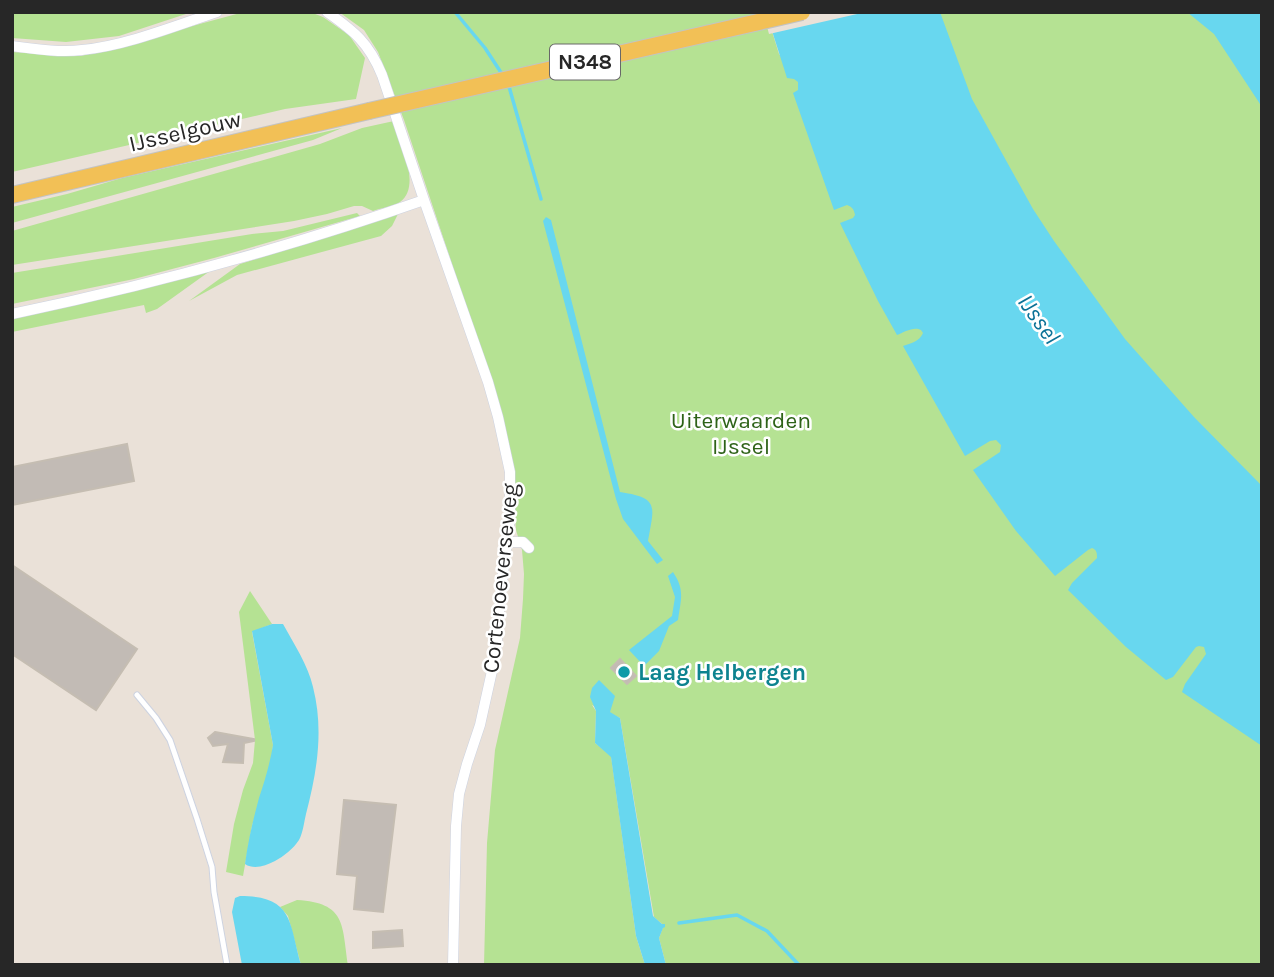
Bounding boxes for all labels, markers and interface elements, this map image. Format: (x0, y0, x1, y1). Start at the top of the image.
road number: N348 (550, 44, 620, 80)
street label: IJsselgouw (126, 105, 244, 157)
water label: IJssel (1012, 289, 1066, 349)
park label: Uiterwaarden IJssel (671, 407, 811, 460)
street label: Cortenoeverseweg (477, 482, 524, 674)
place label: Laag Helbergen (638, 659, 806, 686)
marker: Laag Helbergen (616, 664, 632, 680)

